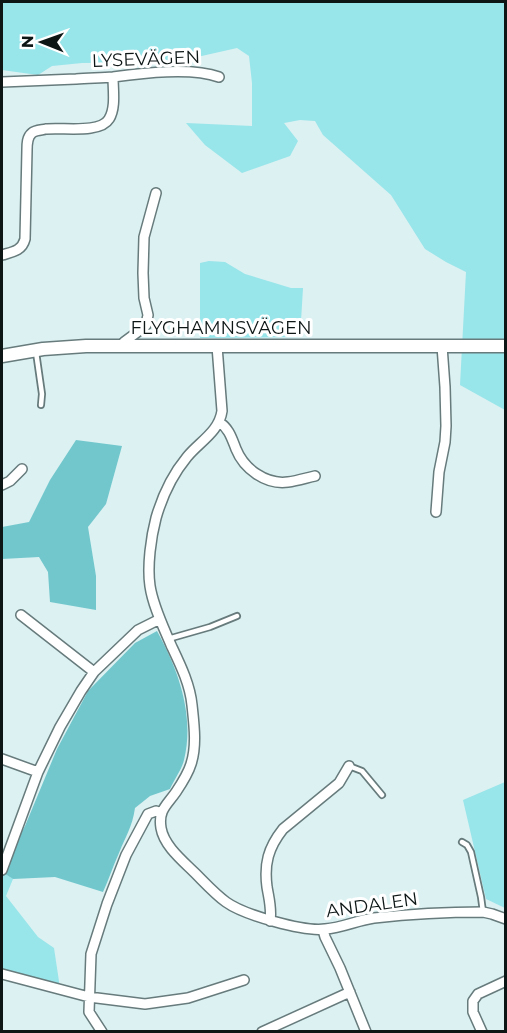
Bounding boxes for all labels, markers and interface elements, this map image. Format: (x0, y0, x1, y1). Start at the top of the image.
north arrow (12, 12, 72, 72)
text: N (18, 35, 37, 48)
street label: LYSEVÄGEN (91, 46, 201, 72)
street label: FLYGHAMNSVÄGEN (130, 317, 312, 339)
street label: ANDALEN (325, 888, 419, 922)

